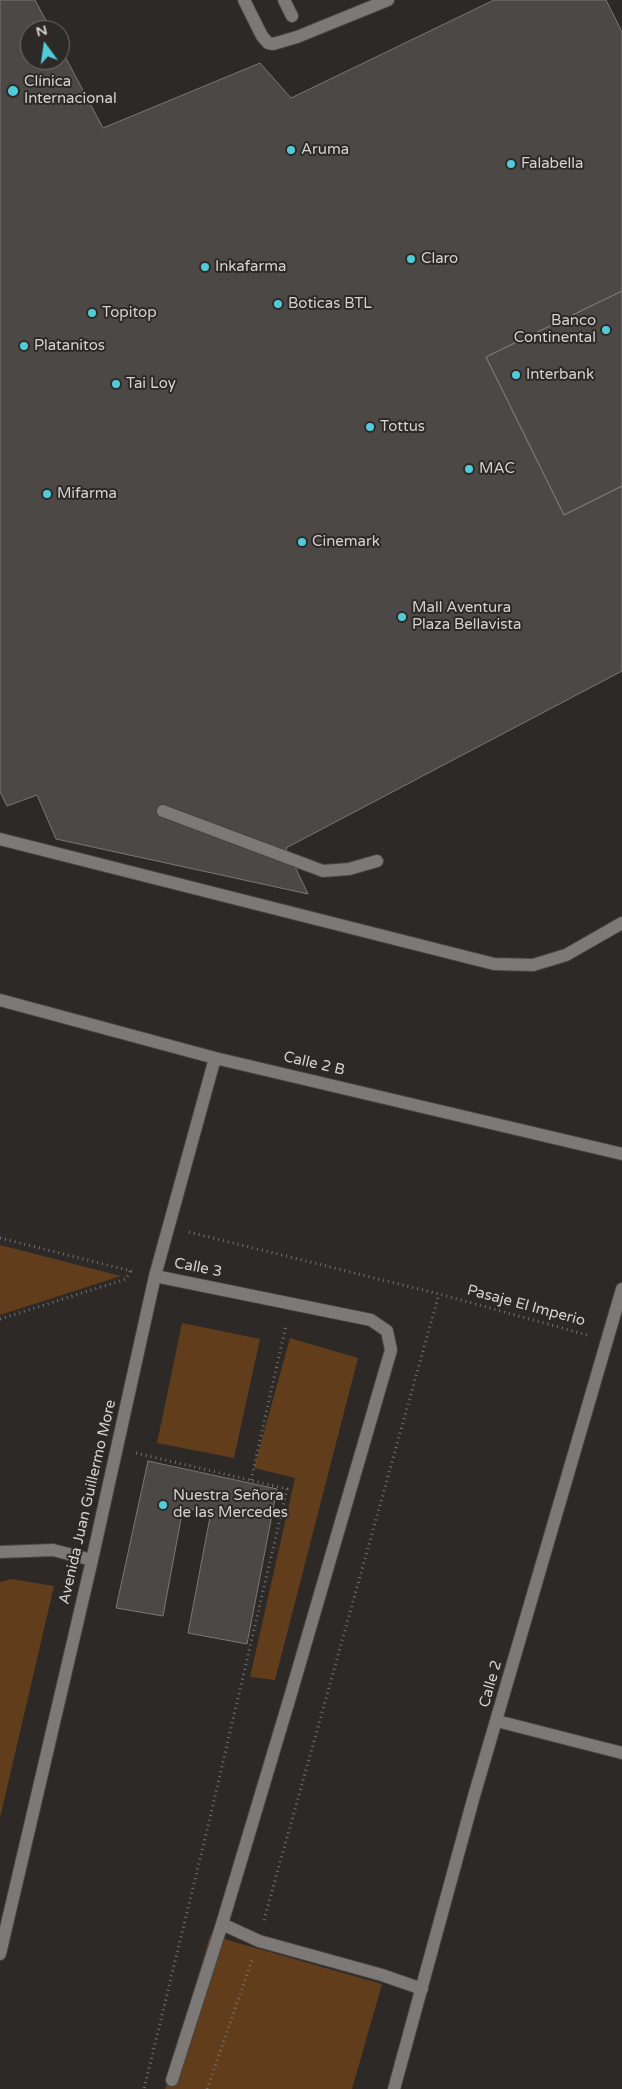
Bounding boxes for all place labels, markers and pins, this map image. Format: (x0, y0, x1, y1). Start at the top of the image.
place label: Clínica Internacional (24, 73, 117, 108)
marker: Clínica Internacional (6, 84, 20, 98)
place label: Aruma (301, 141, 349, 159)
marker: Aruma (285, 144, 297, 156)
place label: Falabella (521, 155, 583, 173)
marker: Falabella (505, 158, 517, 170)
place label: Claro (421, 250, 458, 268)
marker: Claro (405, 253, 417, 265)
place label: Inkafarma (215, 258, 286, 276)
marker: Inkafarma (199, 261, 211, 273)
place label: Boticas BTL (288, 295, 372, 313)
marker: Boticas BTL (272, 298, 284, 310)
place label: Topitop (102, 304, 157, 322)
marker: Topitop (86, 307, 98, 319)
place label: Banco Continental (514, 312, 596, 347)
marker: Banco Continental (600, 324, 612, 336)
place label: Platanitos (34, 337, 105, 355)
marker: Platanitos (18, 340, 30, 352)
place label: Interbank (526, 366, 594, 384)
marker: Interbank (510, 369, 522, 381)
place label: Tai Loy (126, 375, 176, 393)
marker: Tai Loy (110, 378, 122, 390)
place label: Tottus (380, 418, 425, 436)
marker: Tottus (364, 421, 376, 433)
place label: MAC (479, 460, 515, 478)
marker: MAC (463, 463, 475, 475)
place label: Mifarma (57, 485, 117, 503)
marker: Mifarma (41, 488, 53, 500)
place label: Cinemark (312, 533, 380, 551)
marker: Cinemark (296, 536, 308, 548)
place label: Mall Aventura Plaza Bellavista (412, 599, 522, 634)
marker: Mall Aventura Plaza Bellavista (396, 611, 408, 623)
place label: Nuestra Señora de las Mercedes (173, 1487, 288, 1522)
marker: Nuestra Señora de las Mercedes (157, 1499, 169, 1511)

